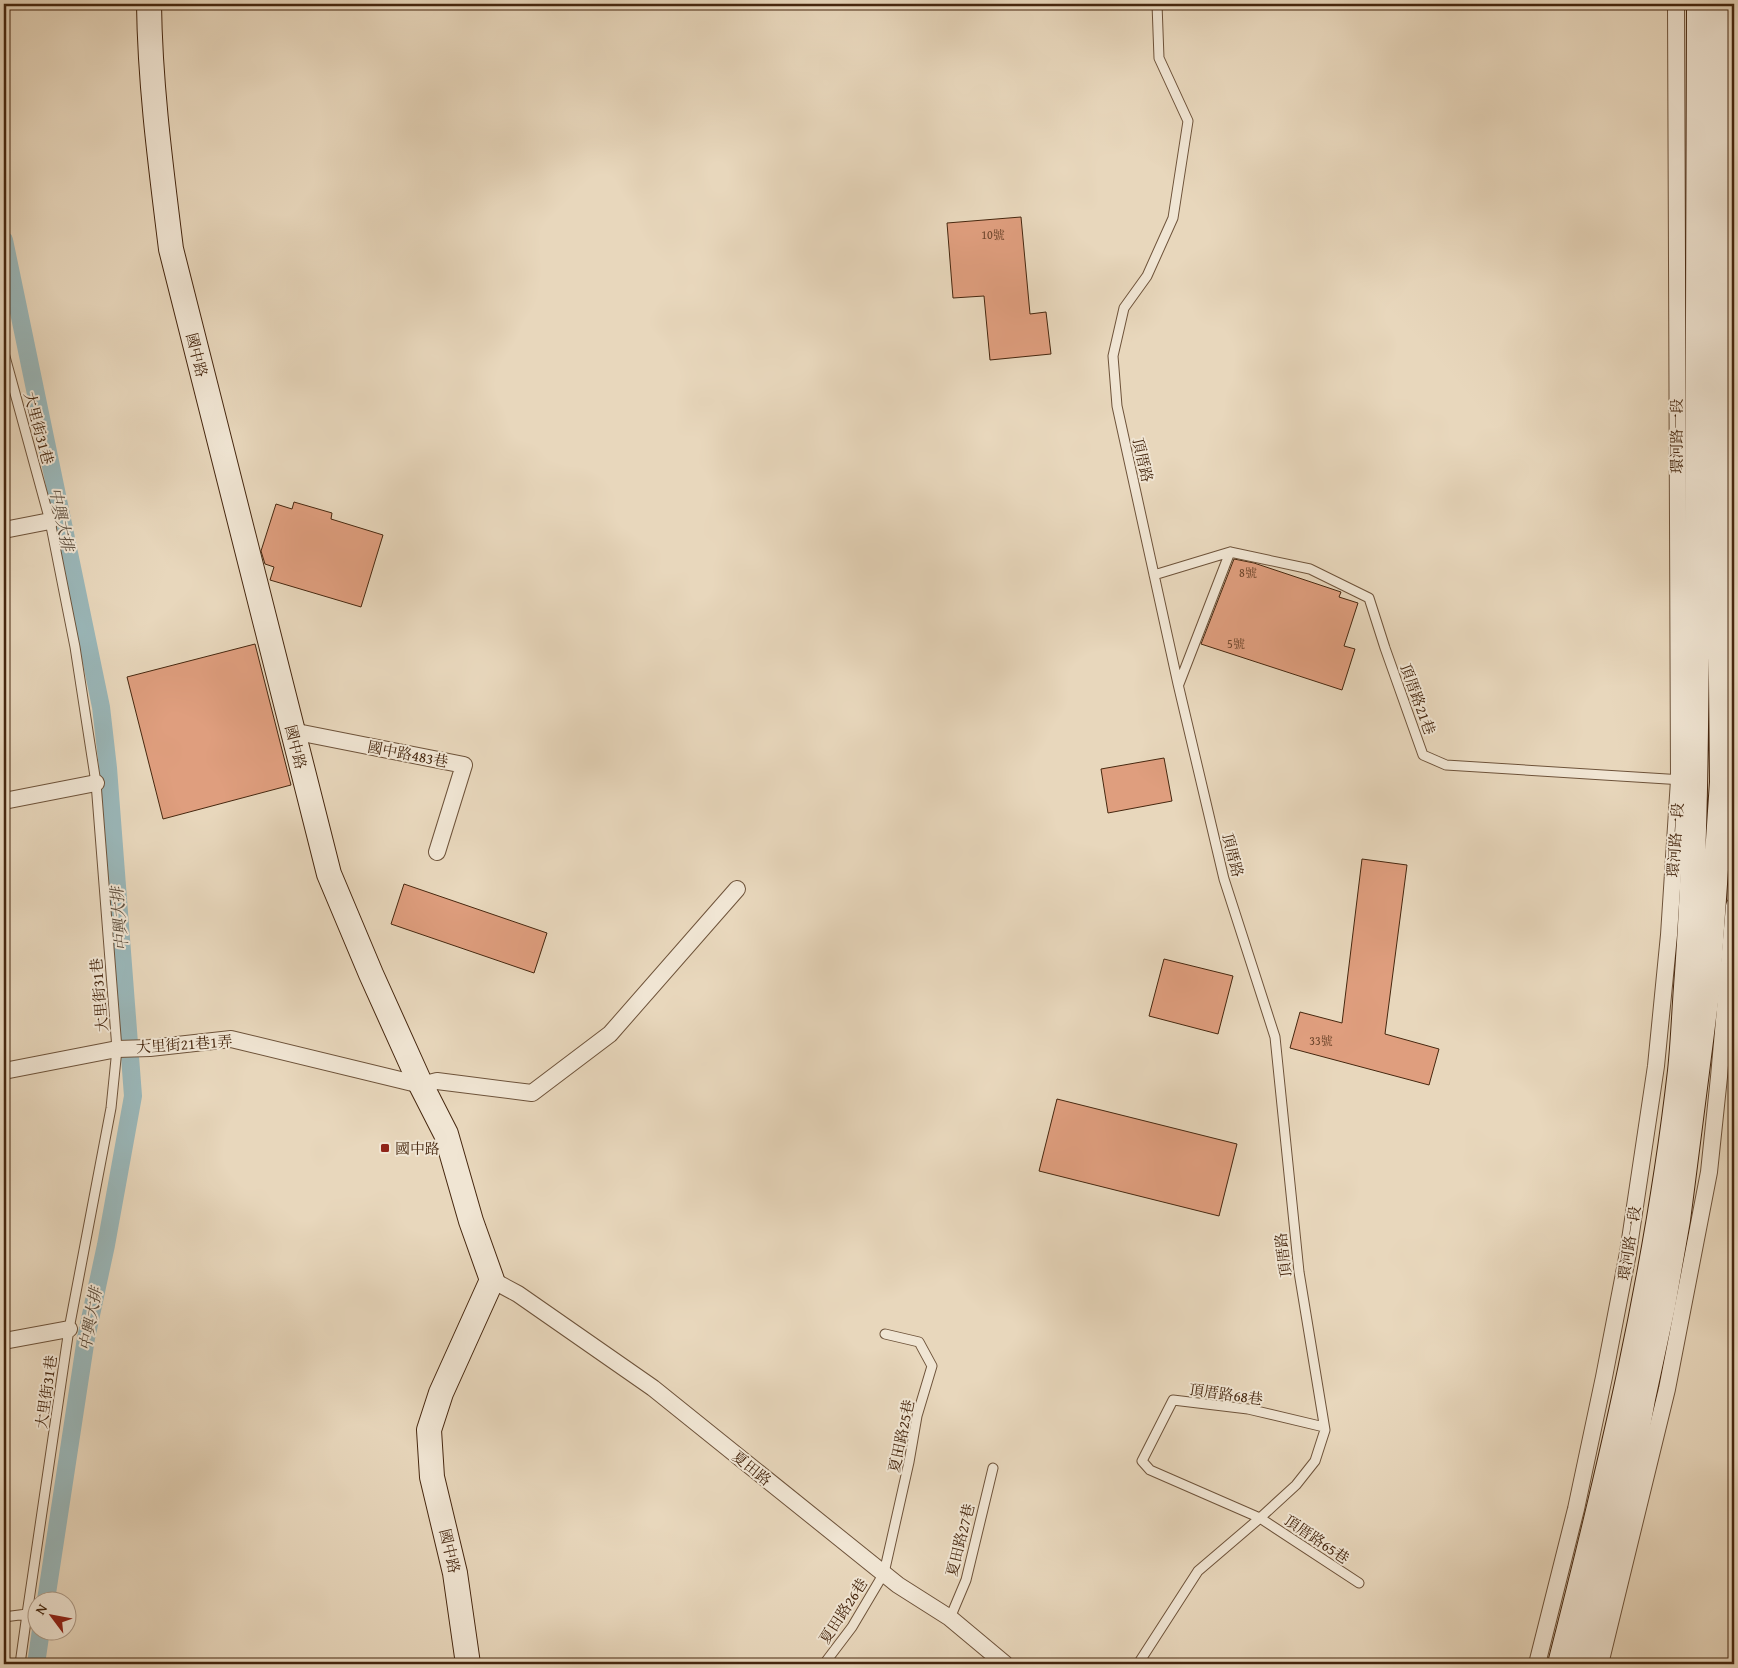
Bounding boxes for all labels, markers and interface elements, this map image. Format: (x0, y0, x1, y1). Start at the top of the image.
house number: 10號 (981, 226, 1005, 243)
street label: 國中路 (181, 331, 213, 379)
street label: 大里街31巷 (19, 389, 59, 467)
street label: 環河路一段 (1666, 398, 1687, 474)
street label: 頂厝路 (1128, 436, 1158, 484)
water label: 中興大排 (44, 485, 81, 555)
house number: 8號 (1239, 564, 1257, 581)
house number: 5號 (1227, 635, 1245, 652)
street label: 頂厝路21巷 (1395, 660, 1441, 738)
street label: 國中路 (280, 723, 312, 771)
street label: 國中路483巷 (366, 736, 450, 772)
street label: 環河路一段 (1662, 802, 1688, 878)
street label: 頂厝路 (1217, 831, 1249, 879)
water label: 中興大排 (104, 884, 134, 952)
street label: 大里街31巷 (85, 957, 113, 1033)
street label: 大里街21巷1弄 (135, 1030, 233, 1058)
house number: 33號 (1309, 1032, 1333, 1049)
place label: 國中路 (395, 1138, 440, 1159)
marker: 國中路 (379, 1142, 391, 1154)
street label: 環河路一段 (1613, 1204, 1645, 1282)
street label: 頂厝路 (1270, 1231, 1296, 1279)
water label: 中興大排 (73, 1283, 108, 1353)
street label: 大里街31巷 (30, 1354, 62, 1430)
street label: 頂厝路68巷 (1188, 1378, 1264, 1410)
street label: 夏田路25巷 (883, 1397, 919, 1475)
street label: 夏田路 (728, 1446, 776, 1490)
street label: 夏田路27巷 (941, 1501, 979, 1579)
street label: 頂厝路65巷 (1280, 1509, 1354, 1569)
street label: 國中路 (435, 1527, 465, 1575)
street label: 夏田路26巷 (814, 1574, 872, 1648)
north arrow (28, 1590, 78, 1640)
text: N (30, 1599, 52, 1618)

